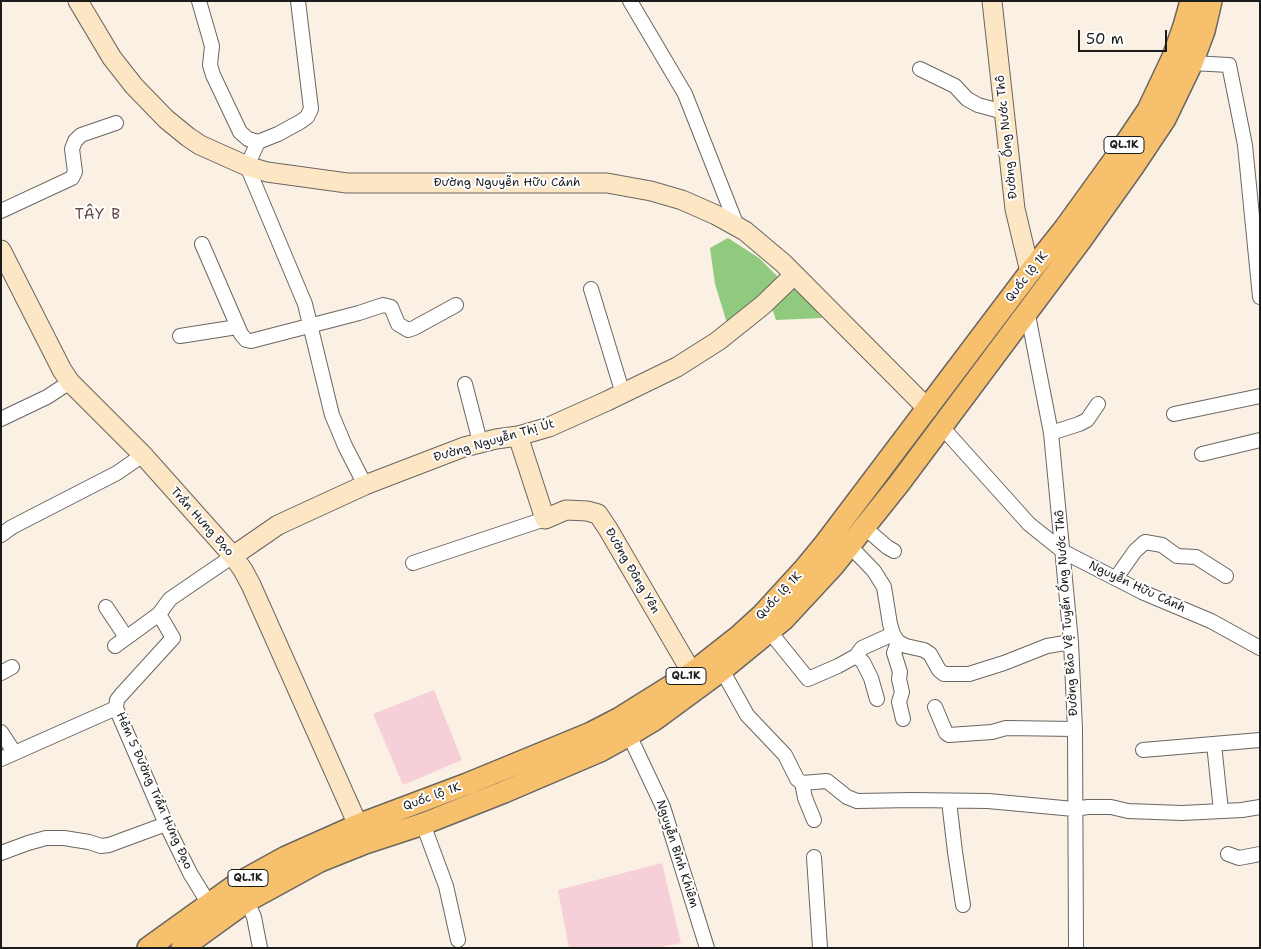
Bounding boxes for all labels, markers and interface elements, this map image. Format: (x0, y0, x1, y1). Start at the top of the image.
scale bar (1081, 20, 1170, 52)
text: 50 m (1086, 29, 1124, 49)
street label: Đường Ống Nước Thô (993, 74, 1021, 200)
road number: QL.1K (1104, 136, 1144, 154)
street label: Đường Nguyễn Hữu Cảnh (434, 176, 580, 190)
district label: TÂY B (74, 206, 122, 224)
street label: Quốc lộ 1K (1003, 249, 1051, 305)
street label: Đường Nguyễn Thị Út (432, 417, 556, 465)
street label: Trần Hưng Đạo (167, 485, 237, 559)
street label: Đường Bảo Vệ Tuyến Ống Nước Thô (1053, 509, 1081, 717)
street label: Đường Đông Yên (602, 526, 662, 616)
street label: Nguyễn Hữu Cảnh (1086, 558, 1188, 616)
street label: Quốc lộ 1K (753, 569, 805, 623)
road number: QL.1K (666, 668, 706, 684)
street label: Hẻm 5 Đường Trần Hưng Đạo (113, 710, 195, 872)
street label: Quốc lộ 1K (401, 780, 463, 814)
street label: Nguyễn Bỉnh Khiêm (653, 798, 701, 910)
road number: QL.1K (228, 870, 268, 886)

